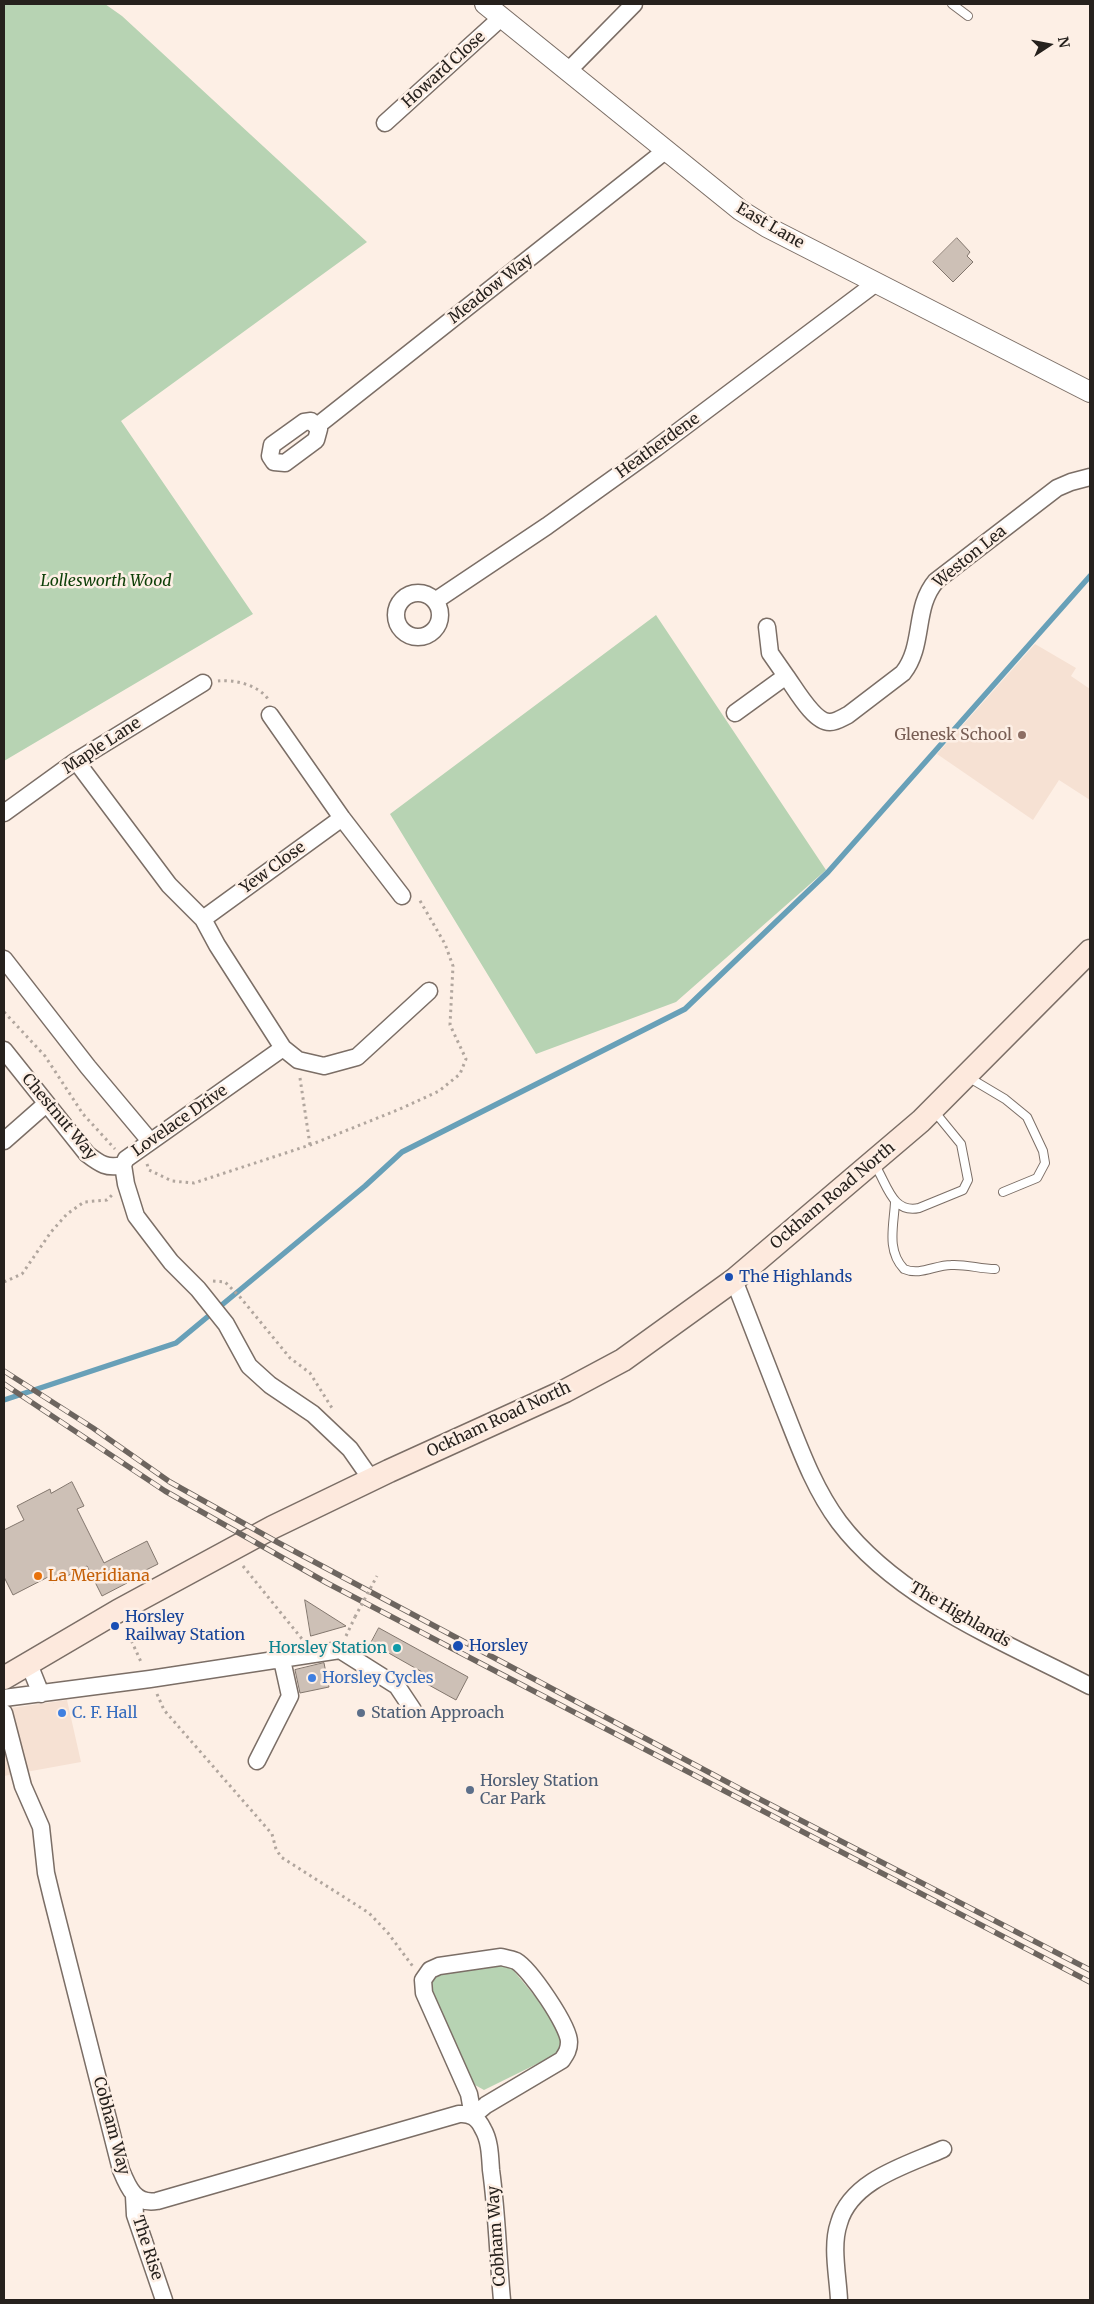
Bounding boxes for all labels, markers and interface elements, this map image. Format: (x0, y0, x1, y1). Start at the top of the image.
north arrow (1024, 20, 1074, 70)
street label: Howard Close (399, 28, 489, 112)
text: N (1054, 35, 1074, 49)
street label: East Lane (733, 199, 807, 253)
street label: Meadow Way (445, 250, 537, 328)
street label: Heatherdene (613, 409, 703, 483)
street label: Weston Lea (930, 522, 1010, 592)
park label: Lollesworth Wood (40, 571, 172, 591)
street label: Maple Lane (59, 714, 145, 778)
place label: Glenesk School (894, 725, 1012, 745)
marker: Glenesk School (1016, 729, 1028, 741)
street label: Yew Close (237, 838, 309, 898)
street label: Chestnut Way (17, 1070, 101, 1164)
street label: Lovelace Drive (129, 1081, 231, 1161)
street label: Ockham Road North (767, 1138, 899, 1254)
place label: The Highlands (739, 1267, 852, 1287)
marker: The Highlands (723, 1271, 735, 1283)
street label: Ockham Road North (424, 1378, 574, 1462)
place label: La Meridiana (48, 1566, 150, 1586)
marker: La Meridiana (32, 1570, 44, 1582)
street label: The Highlands (906, 1578, 1014, 1652)
place label: Horsley Railway Station (125, 1607, 245, 1645)
marker: Horsley Railway Station (109, 1620, 121, 1632)
place label: Horsley (469, 1636, 528, 1656)
place label: Horsley Station (269, 1638, 387, 1658)
marker: Horsley (451, 1639, 465, 1653)
marker: Horsley Station (391, 1642, 403, 1654)
place label: Horsley Cycles (322, 1668, 434, 1688)
marker: Horsley Cycles (306, 1672, 318, 1684)
place label: C. F. Hall (72, 1703, 137, 1723)
place label: Station Approach (371, 1703, 504, 1723)
marker: C. F. Hall (56, 1707, 68, 1719)
marker: Station Approach (355, 1707, 367, 1719)
place label: Horsley Station Car Park (480, 1771, 598, 1809)
marker: Horsley Station Car Park (464, 1784, 476, 1796)
street label: Cobham Way (89, 2075, 133, 2177)
street label: Cobham Way (484, 2185, 510, 2287)
street label: The Rise (128, 2213, 166, 2283)

